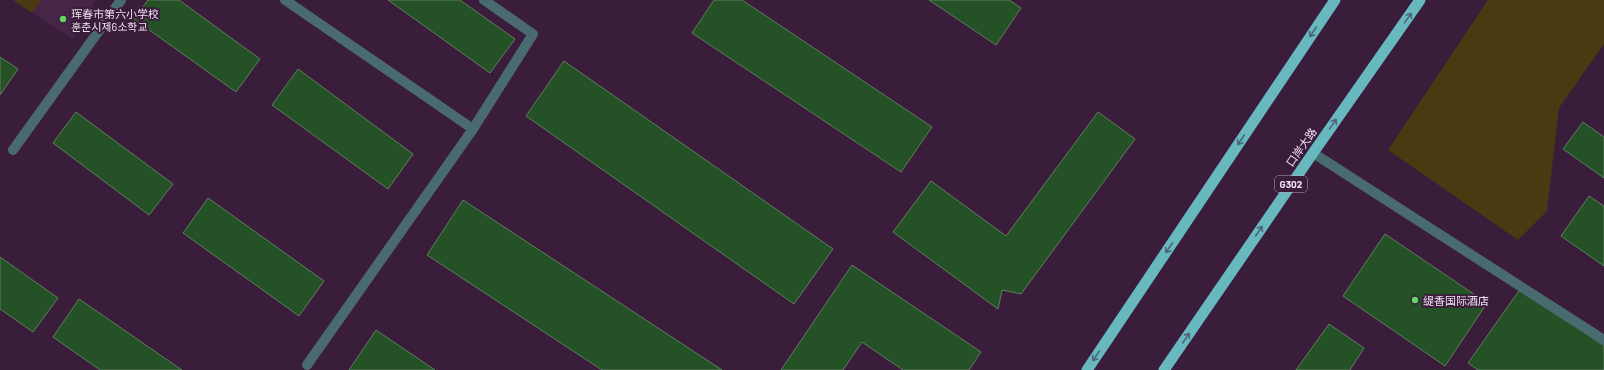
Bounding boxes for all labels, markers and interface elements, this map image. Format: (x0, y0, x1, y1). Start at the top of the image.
place label: 珲春市第六小学校 훈춘시제6소학교 (71, 7, 159, 33)
one-way arrow (1404, 12, 1412, 23)
marker: 珲春市第六小学校 훈춘시제6소학교 (58, 14, 68, 24)
one-way arrow (1309, 27, 1318, 38)
one-way arrow (1329, 118, 1337, 129)
street label: 口岸大路 (1283, 125, 1319, 169)
one-way arrow (1237, 135, 1245, 146)
road number: G302 (1275, 176, 1307, 192)
one-way arrow (1255, 225, 1263, 236)
one-way arrow (1165, 243, 1173, 254)
place label: 缇香国际酒店 (1423, 294, 1489, 307)
marker: 缇香国际酒店 (1410, 295, 1420, 305)
one-way arrow (1182, 333, 1190, 344)
one-way arrow (1092, 351, 1101, 362)

